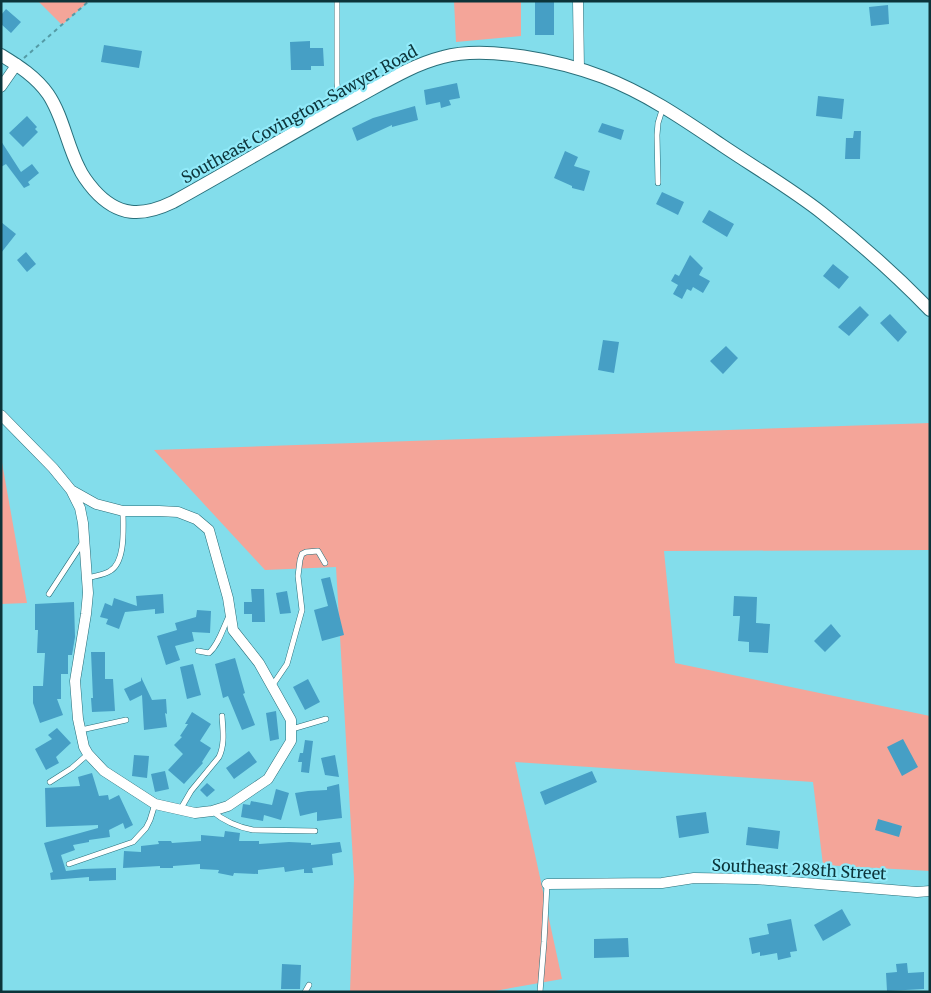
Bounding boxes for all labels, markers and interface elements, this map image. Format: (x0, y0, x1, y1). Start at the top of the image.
street label: Southeast Covington-Sawyer Road (177, 40, 421, 187)
street label: Southeast 288th Street (711, 854, 888, 884)

